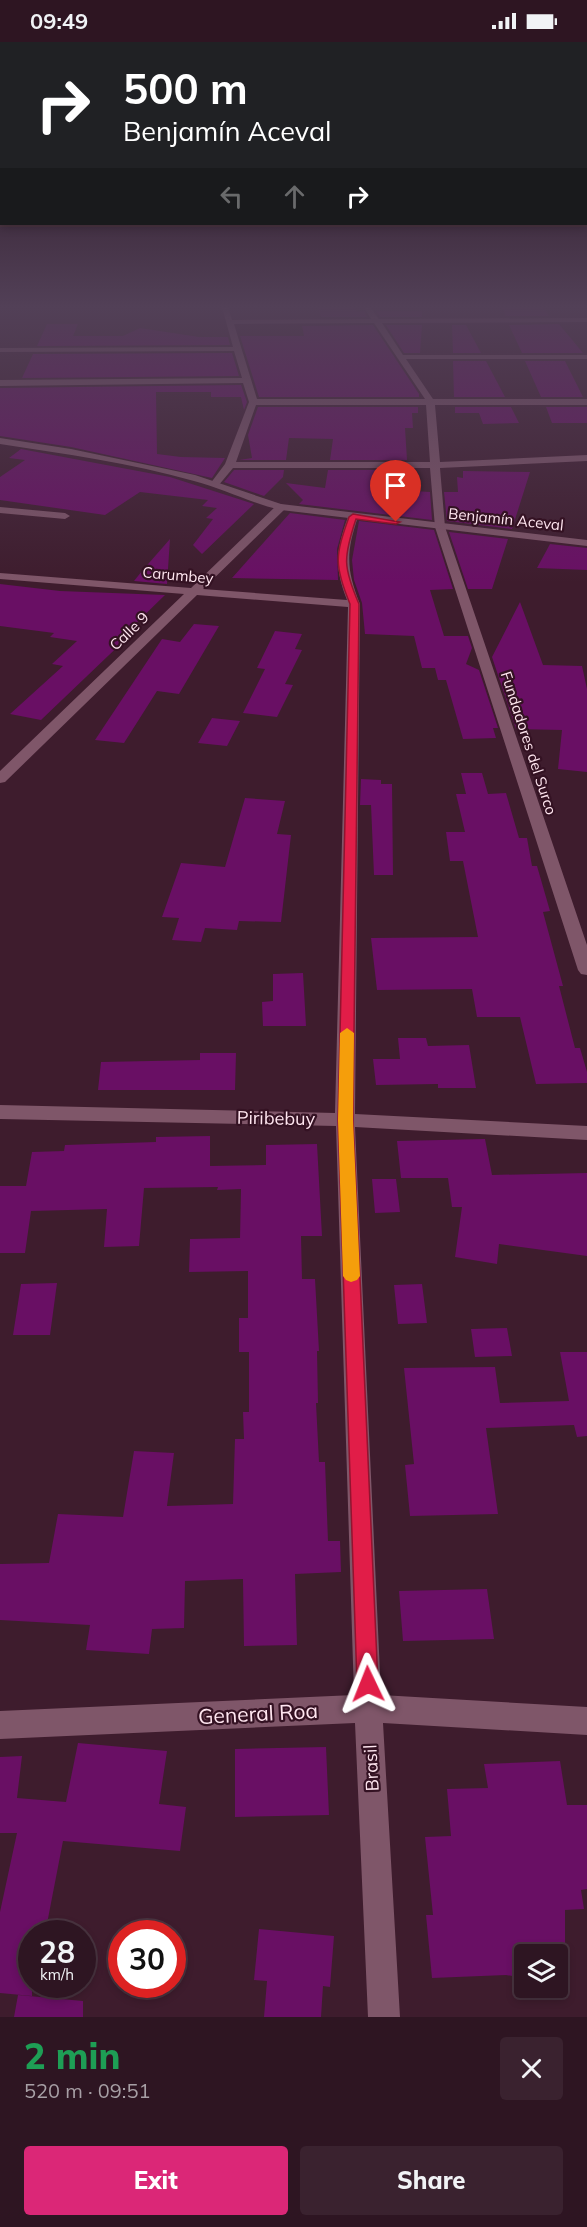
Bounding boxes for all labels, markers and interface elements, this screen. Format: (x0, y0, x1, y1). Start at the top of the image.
text: 09:49 (30, 7, 88, 35)
text: 500 m (123, 62, 248, 115)
icon: right (24, 66, 102, 144)
text: Benjamín Aceval (123, 114, 332, 148)
icon: left (215, 180, 248, 213)
icon: ahead (278, 180, 311, 213)
icon: right (341, 180, 374, 213)
pin (370, 460, 421, 522)
icon: arrive (379, 469, 412, 502)
street label: Benjamín Aceval (447, 503, 565, 535)
street label: Carumbey (142, 562, 214, 588)
street label: Calle 9 (105, 608, 153, 654)
street label: Fundadores del Surco (497, 669, 561, 817)
street label: Piribebuy (237, 1106, 316, 1130)
position arrow (336, 1652, 400, 1716)
street label: General Roa (197, 1697, 319, 1729)
street label: Brasil (358, 1744, 384, 1792)
speed limit sign: 30 (108, 1920, 186, 1998)
text: 28 (39, 1933, 75, 1971)
map controls (514, 1944, 568, 1998)
button: layers (514, 1944, 568, 1998)
text: km/h (40, 1965, 74, 1984)
text: 2 min (24, 2033, 120, 2078)
button: close (500, 2037, 563, 2100)
text: 520 m · 09:51 (24, 2078, 150, 2103)
button: Exit (24, 2146, 288, 2215)
button: Share (300, 2146, 563, 2215)

